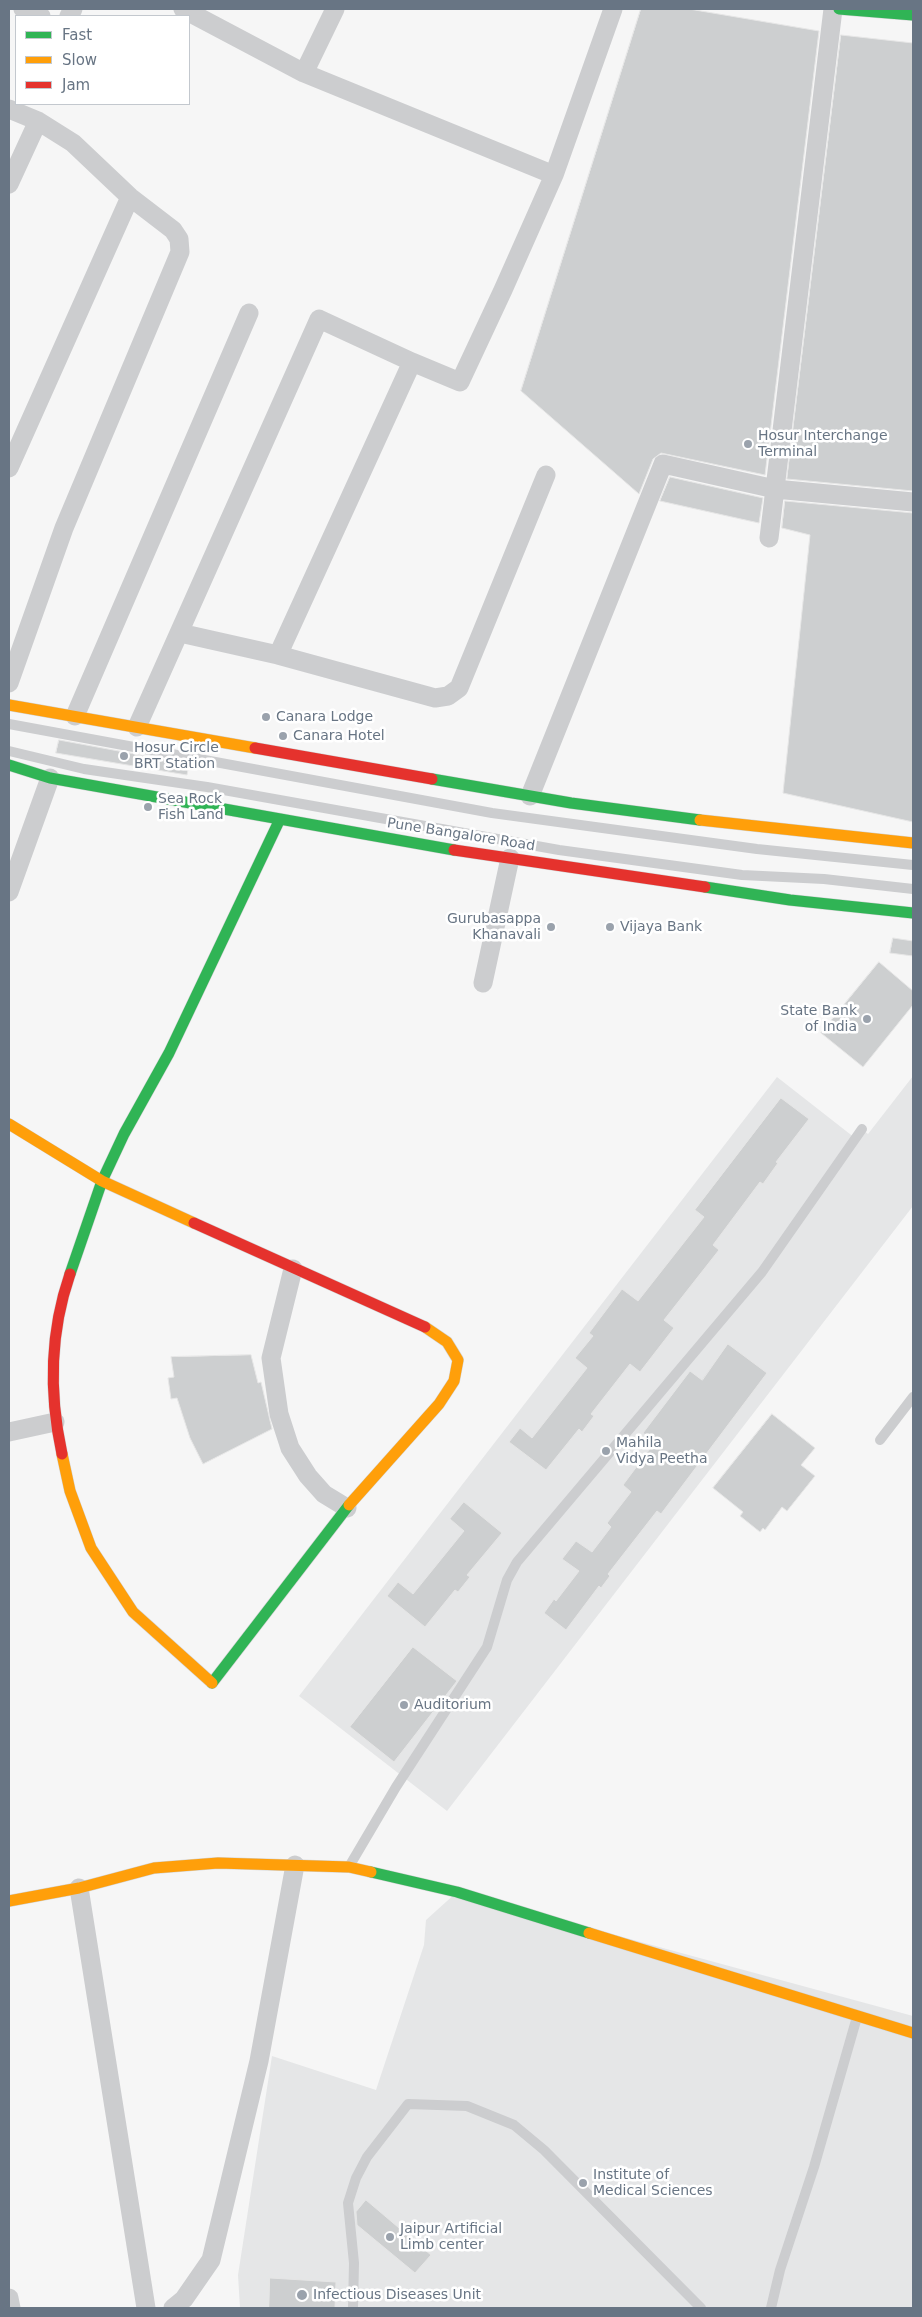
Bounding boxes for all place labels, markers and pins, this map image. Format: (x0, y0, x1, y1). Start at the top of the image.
place label: Hosur Interchange Terminal (758, 428, 888, 461)
marker: Hosur Interchange Terminal (742, 438, 754, 450)
place label: Canara Lodge (276, 709, 373, 725)
marker: Canara Lodge (260, 711, 272, 723)
place label: Canara Hotel (293, 728, 385, 744)
marker: Canara Hotel (277, 730, 289, 742)
place label: Hosur Circle BRT Station (134, 740, 219, 772)
marker: Hosur Circle BRT Station (118, 750, 130, 762)
place label: Sea Rock Fish Land (158, 791, 224, 824)
marker: Sea Rock Fish Land (142, 801, 154, 813)
place label: Gurubasappa Khanavali (447, 911, 541, 944)
place label: Vijaya Bank (620, 919, 702, 935)
marker: Gurubasappa Khanavali (545, 921, 557, 933)
marker: Vijaya Bank (604, 921, 616, 933)
place label: State Bank of India (780, 1003, 857, 1036)
marker: State Bank of India (861, 1013, 873, 1025)
place label: Mahila Vidya Peetha (616, 1435, 707, 1468)
marker: Mahila Vidya Peetha (600, 1445, 612, 1457)
place label: Auditorium (414, 1697, 491, 1713)
marker: Auditorium (398, 1699, 410, 1711)
place label: Institute of Medical Sciences (593, 2167, 713, 2200)
marker: Institute of Medical Sciences (577, 2177, 589, 2189)
place label: Jaipur Artificial Limb center (400, 2221, 502, 2254)
marker: Jaipur Artificial Limb center (384, 2231, 396, 2243)
place label: Infectious Diseases Unit (313, 2287, 481, 2303)
marker: Infectious Diseases Unit (295, 2288, 309, 2302)

